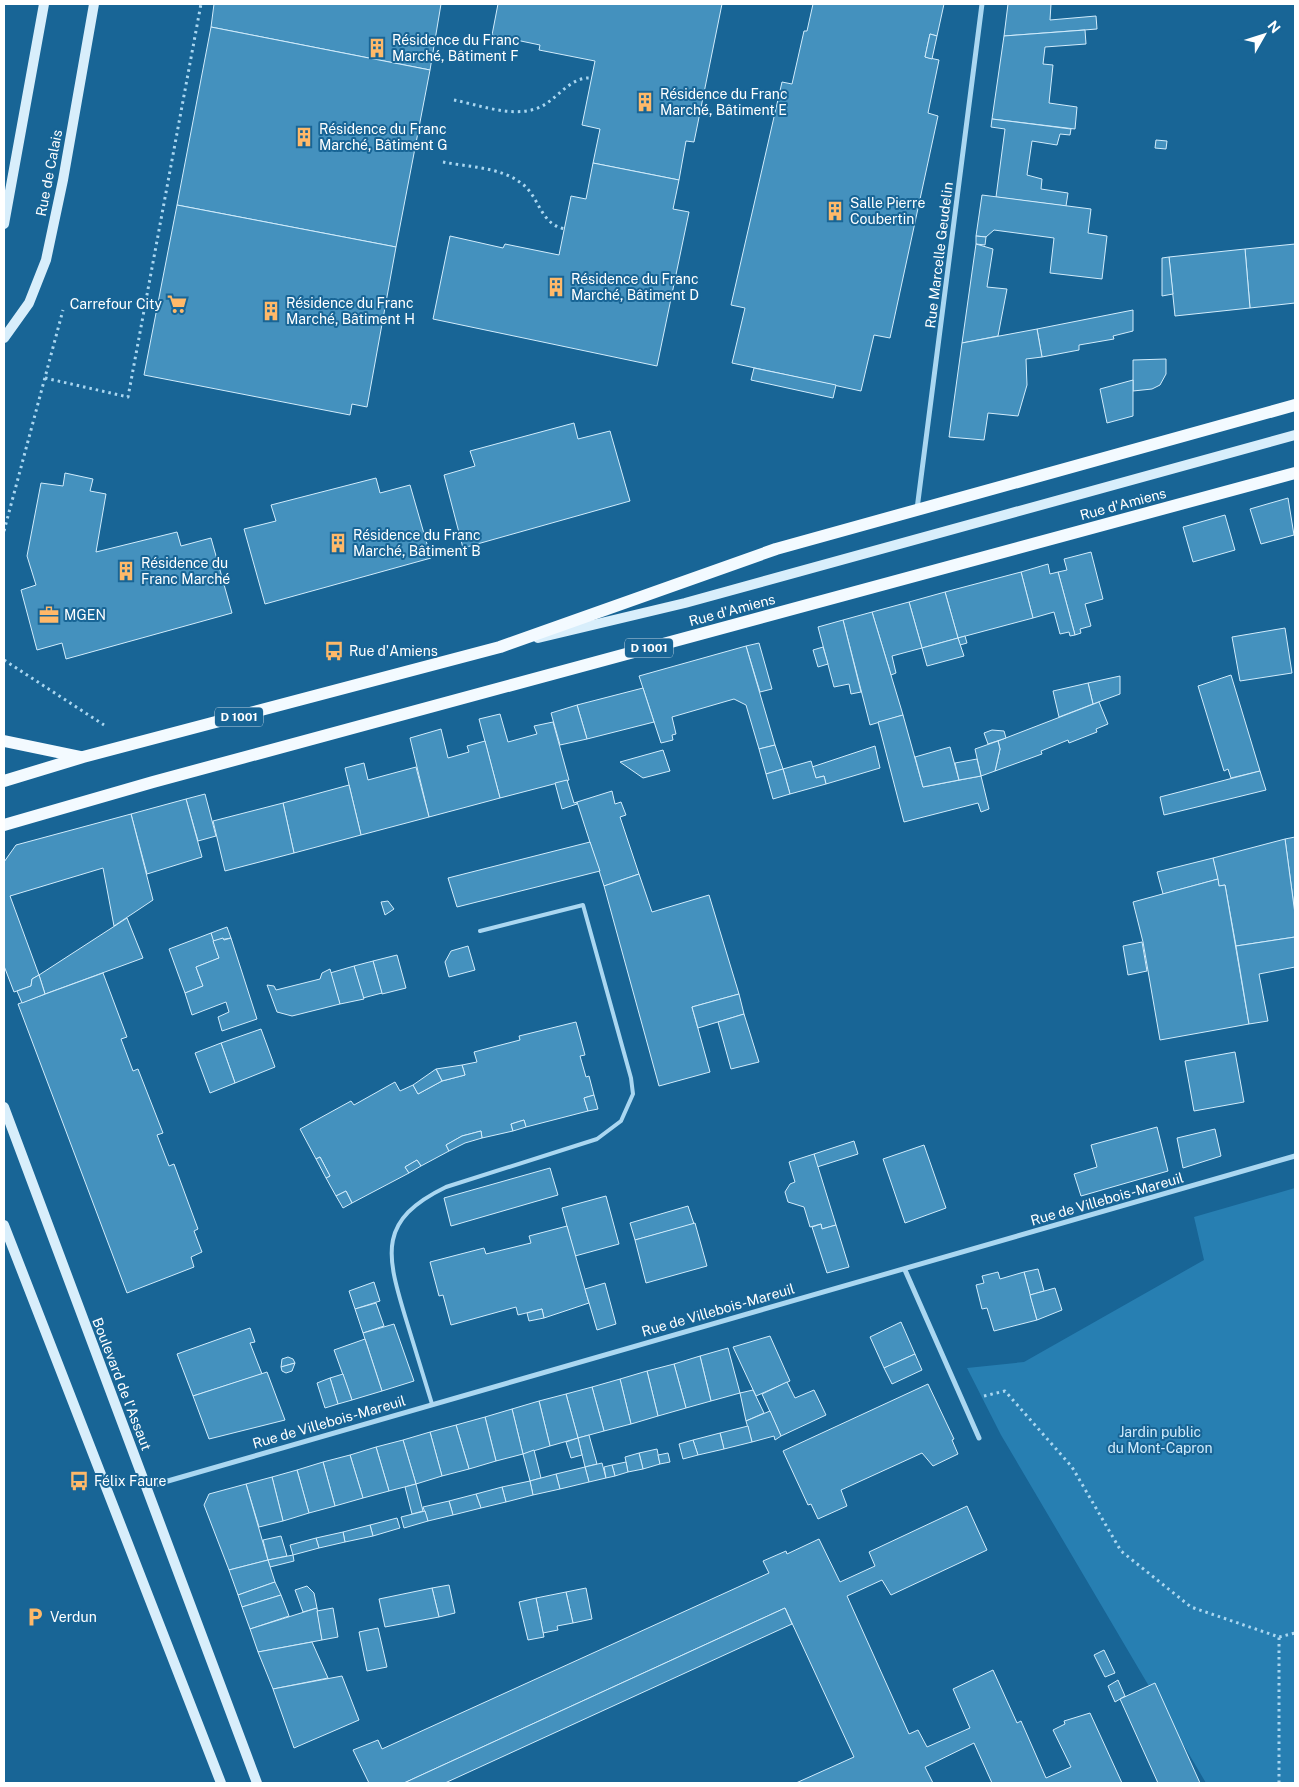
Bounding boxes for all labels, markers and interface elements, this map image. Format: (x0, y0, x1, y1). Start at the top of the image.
north arrow (1239, 10, 1289, 60)
text: N (1264, 18, 1284, 36)
place label: Résidence du Franc Marché, Bâtiment F (392, 32, 520, 64)
building icon: Résidence du Franc Marché, Bâtiment F (366, 37, 388, 59)
place label: Résidence du Franc Marché, Bâtiment E (660, 86, 788, 118)
building icon: Résidence du Franc Marché, Bâtiment E (634, 91, 656, 113)
place label: Résidence du Franc Marché, Bâtiment G (319, 121, 447, 153)
building icon: Résidence du Franc Marché, Bâtiment G (293, 126, 315, 148)
street label: Rue de Calais (33, 128, 65, 218)
street label: Rue Marcelle Geudelin (922, 181, 956, 329)
place label: Salle Pierre Coubertin (850, 195, 925, 227)
building icon: Salle Pierre Coubertin (824, 200, 846, 222)
place label: Résidence du Franc Marché, Bâtiment D (571, 271, 699, 303)
building icon: Résidence du Franc Marché, Bâtiment D (545, 276, 567, 298)
supermarket icon: Carrefour City (166, 293, 188, 315)
place label: Résidence du Franc Marché, Bâtiment H (286, 295, 415, 327)
place label: Carrefour City (70, 296, 162, 312)
building icon: Résidence du Franc Marché, Bâtiment H (260, 300, 282, 322)
street label: Rue d'Amiens (1078, 485, 1168, 523)
place label: Résidence du Franc Marché, Bâtiment B (353, 527, 481, 559)
building icon: Résidence du Franc Marché, Bâtiment B (327, 532, 349, 554)
place label: Résidence du Franc Marché (141, 555, 230, 587)
building icon: Résidence du Franc Marché (115, 560, 137, 582)
street label: Rue d'Amiens (687, 591, 777, 629)
office icon: MGEN (38, 604, 60, 626)
place label: MGEN (64, 607, 106, 623)
road number: D 1001 (625, 638, 673, 658)
bus stop icon: Rue d'Amiens (323, 640, 345, 662)
place label: Rue d'Amiens (349, 643, 438, 659)
road number: D 1001 (215, 708, 263, 726)
street label: Rue de Villebois-Mareuil (1029, 1169, 1185, 1229)
street label: Rue de Villebois-Mareuil (640, 1280, 796, 1340)
street label: Boulevard de l'Assaut (89, 1315, 155, 1453)
street label: Rue de Villebois-Mareuil (251, 1392, 407, 1452)
park label: Jardin public du Mont-Capron (1107, 1424, 1213, 1456)
bus stop icon: Félix Faure (68, 1470, 90, 1492)
place label: Félix Faure (94, 1473, 166, 1489)
parking icon: Verdun (24, 1606, 46, 1628)
place label: Verdun (50, 1609, 97, 1625)

